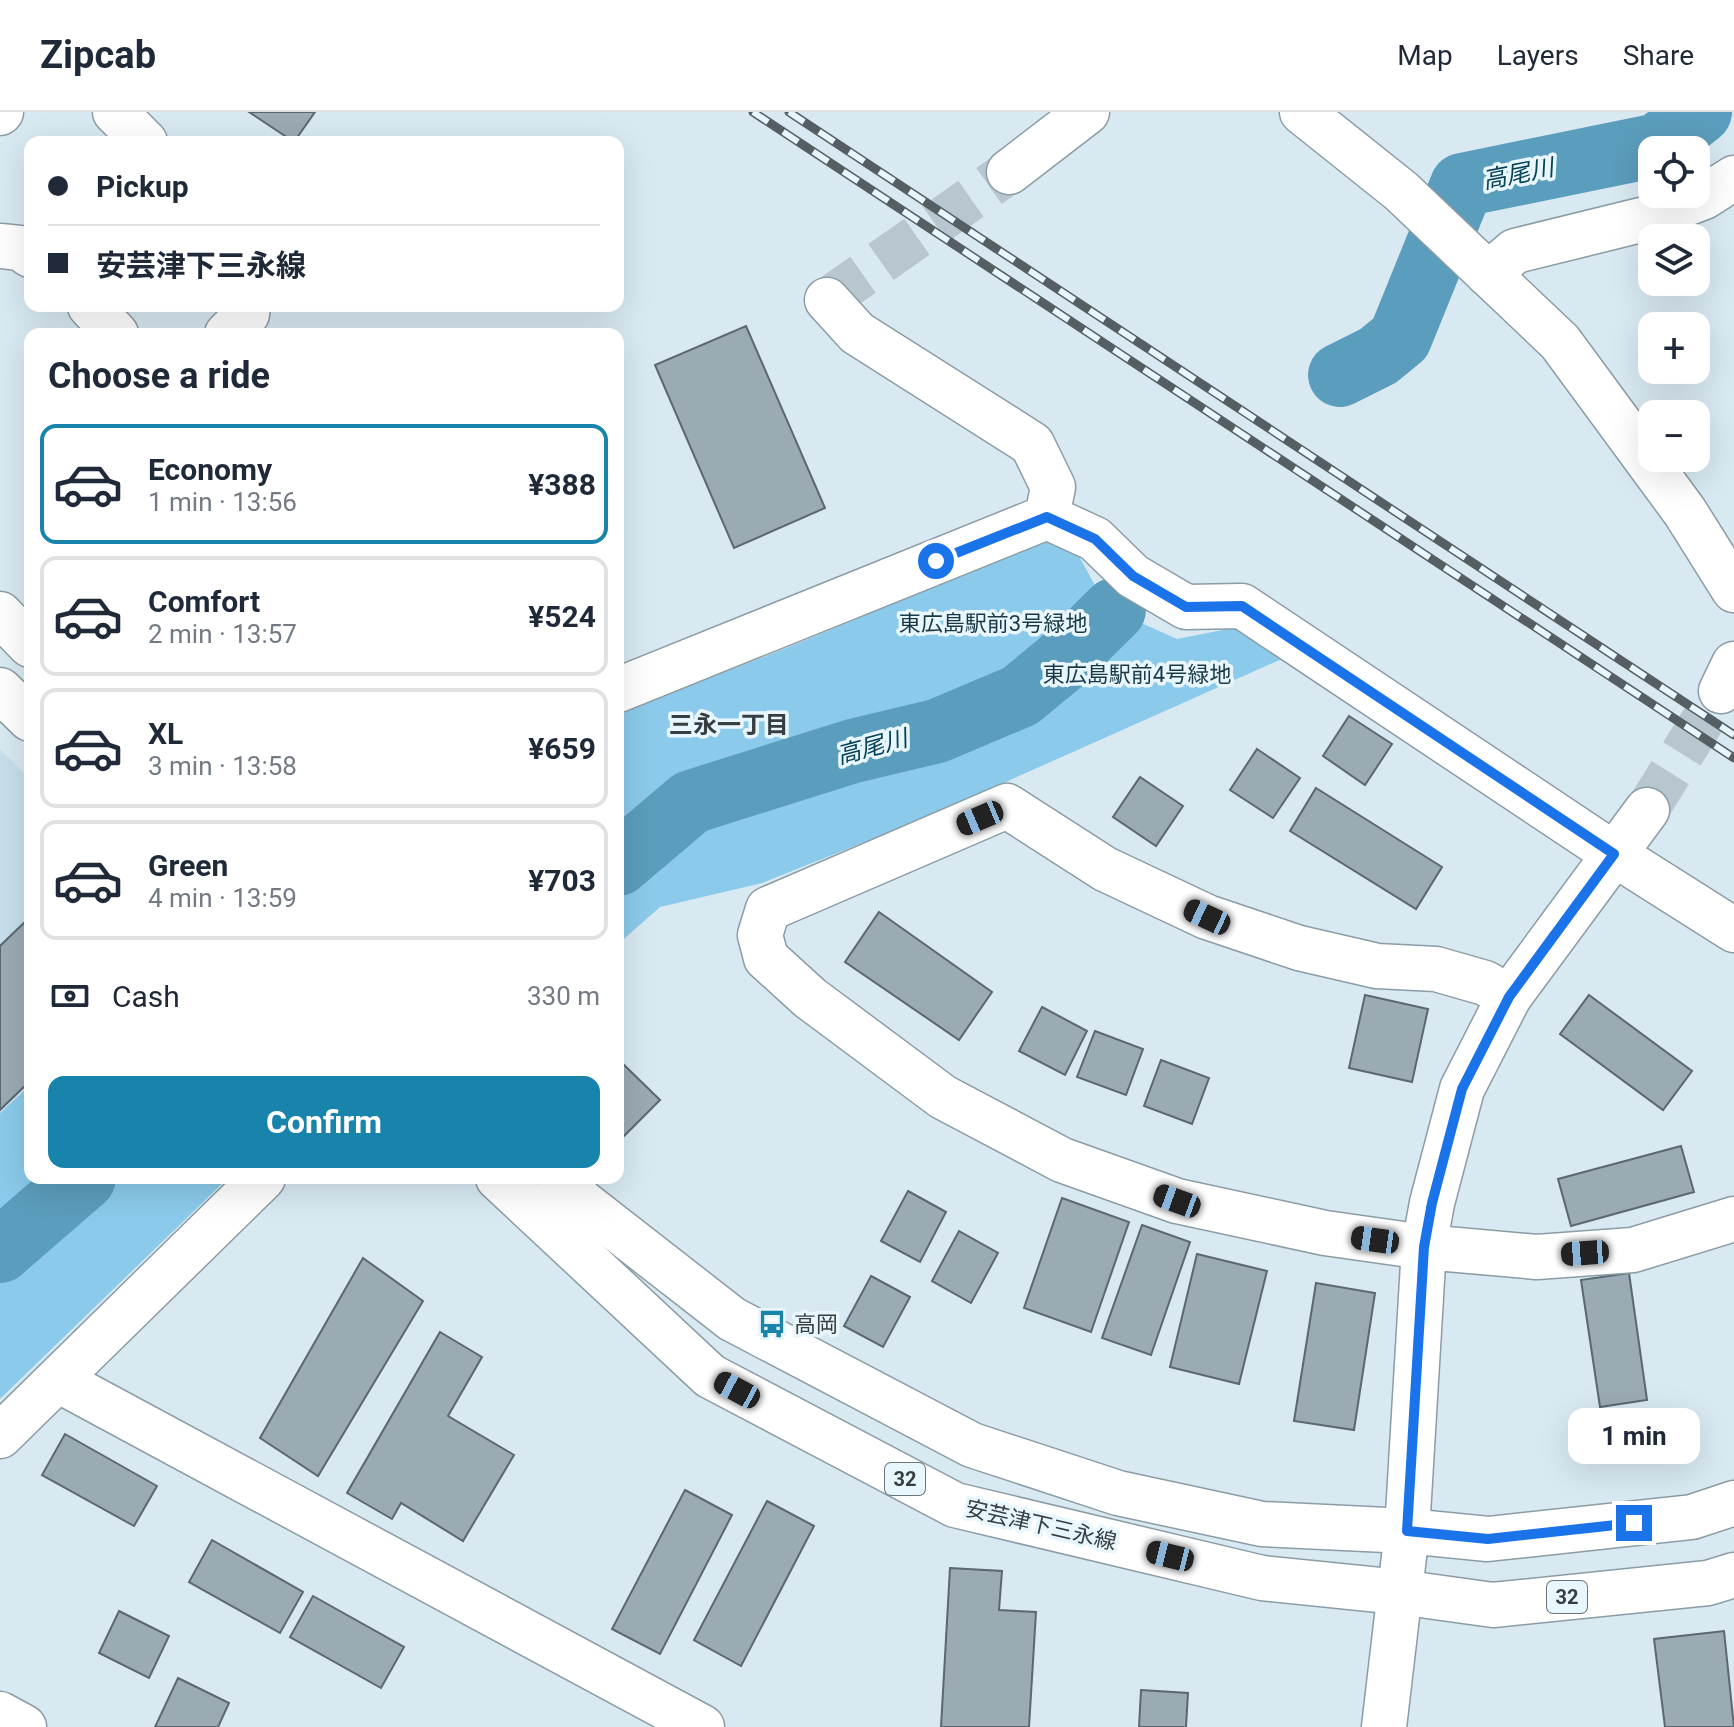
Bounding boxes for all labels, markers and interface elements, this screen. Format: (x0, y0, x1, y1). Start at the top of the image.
text: Zipcab (40, 33, 156, 77)
text: Map (1397, 39, 1453, 72)
text: Layers (1497, 39, 1579, 72)
text: Share (1623, 39, 1694, 72)
map controls (1638, 136, 1710, 472)
button: locate (1638, 136, 1710, 208)
water label: 高尾川 (1480, 153, 1559, 195)
text: Pickup (96, 169, 189, 204)
button: layers (1638, 224, 1710, 296)
text: 安芸津下三永線 (96, 248, 306, 283)
button: + (1638, 312, 1710, 384)
text: Choose a ride (48, 355, 270, 397)
button: − (1638, 400, 1710, 472)
icon: car (52, 448, 124, 520)
text: Economy (148, 452, 272, 487)
text: ¥388 (528, 467, 596, 502)
text: 1 min · 13:56 (148, 487, 297, 517)
route start (918, 543, 954, 579)
icon: car (52, 580, 124, 652)
text: Comfort (148, 584, 260, 619)
text: ¥524 (528, 599, 596, 634)
park label: 東広島駅前3号緑地 (899, 611, 1087, 636)
text: 2 min · 13:57 (148, 619, 297, 649)
park label: 東広島駅前4号緑地 (1043, 662, 1231, 687)
district label: 三永一丁目 (669, 711, 789, 739)
icon: car (52, 712, 124, 784)
text: XL (148, 716, 183, 751)
water label: 高尾川 (834, 723, 913, 770)
text: ¥659 (528, 731, 596, 766)
text: 3 min · 13:58 (148, 751, 297, 781)
car (953, 798, 1007, 838)
icon: car (52, 844, 124, 916)
text: Green (148, 848, 228, 883)
text: ¥703 (528, 863, 596, 898)
text: 4 min · 13:59 (148, 883, 297, 913)
car (1180, 896, 1234, 938)
icon: cash (48, 974, 92, 1018)
text: Cash (112, 979, 180, 1014)
text: 330 m (527, 981, 600, 1011)
button: Confirm (48, 1076, 600, 1168)
car (1150, 1182, 1204, 1220)
car (1350, 1225, 1400, 1255)
car (1560, 1239, 1610, 1267)
bus stop icon: 高岡 (757, 1309, 787, 1339)
place label: 高岡 (794, 1312, 838, 1337)
car (710, 1368, 764, 1412)
callout: 1 min (1568, 1407, 1700, 1463)
text: 1 min (1601, 1421, 1667, 1451)
road number: 32 (885, 1463, 925, 1495)
street label: 安芸津下三永線 (963, 1495, 1119, 1555)
route end (1616, 1505, 1652, 1541)
car (1144, 1539, 1196, 1573)
road number: 32 (1547, 1581, 1587, 1613)

